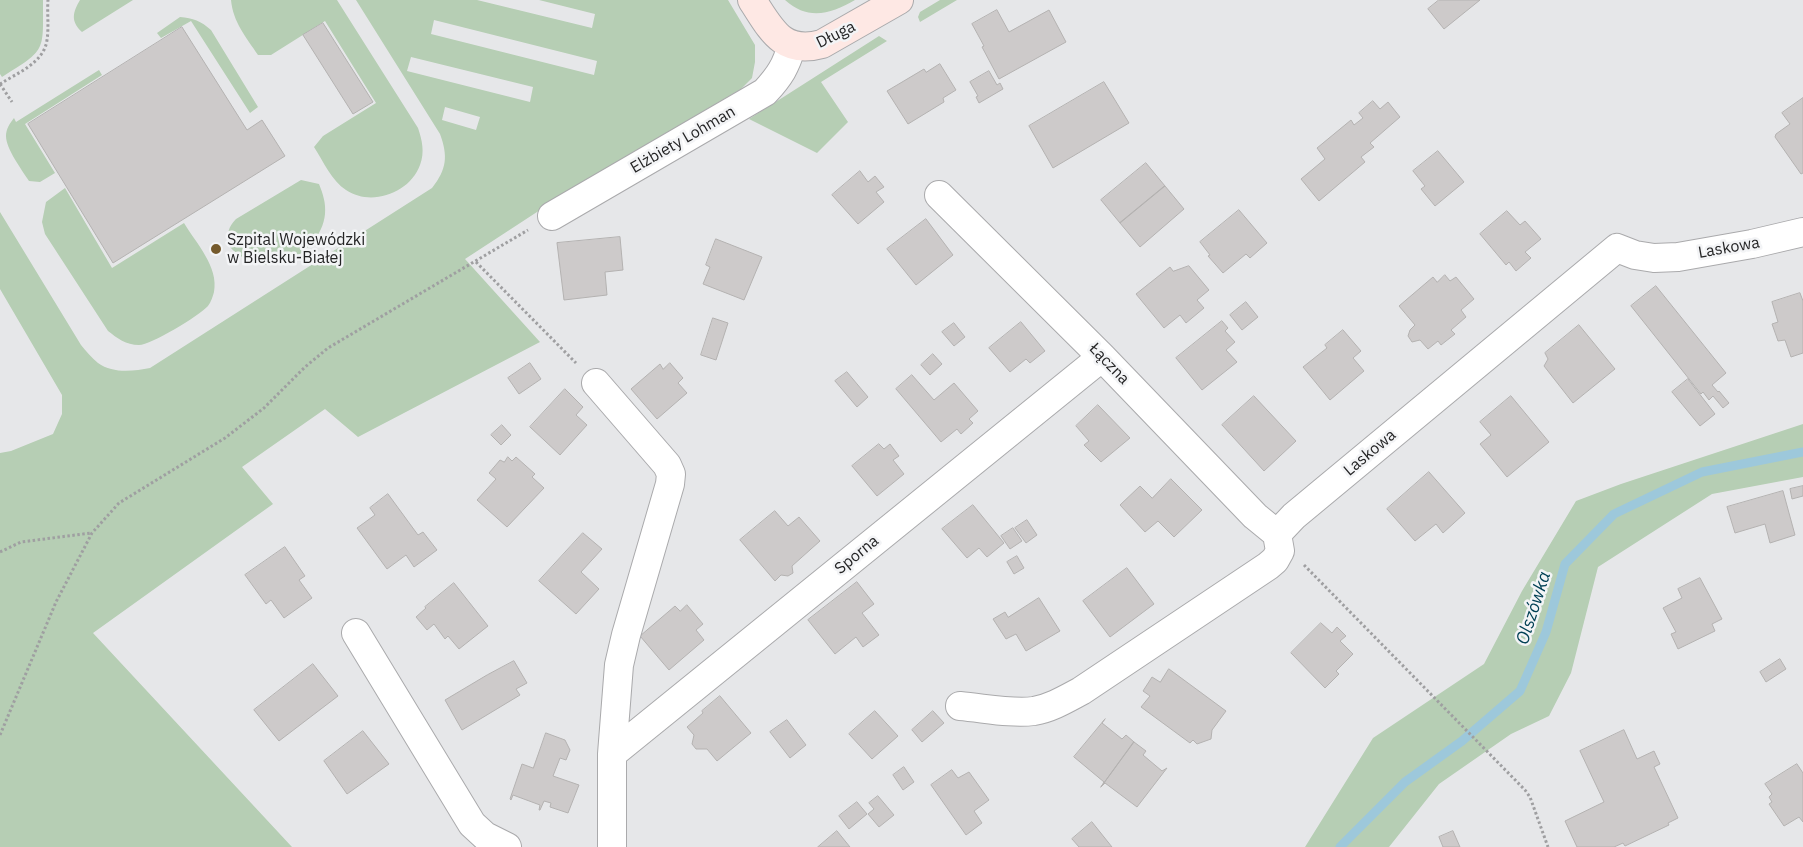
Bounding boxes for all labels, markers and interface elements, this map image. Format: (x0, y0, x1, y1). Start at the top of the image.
street label: Długa (813, 17, 859, 53)
street label: Elżbiety Lohman (627, 102, 739, 178)
place label: Szpital Wojewódzki w Bielsku-Białej (227, 230, 365, 268)
street label: Laskowa (1697, 233, 1761, 263)
marker: Szpital Wojewódzki w Bielsku-Białej (209, 242, 223, 256)
street label: Łączna (1085, 339, 1133, 389)
street label: Laskowa (1340, 426, 1400, 480)
street label: Sporna (831, 531, 883, 579)
water label: Olszówka (1512, 569, 1556, 647)

